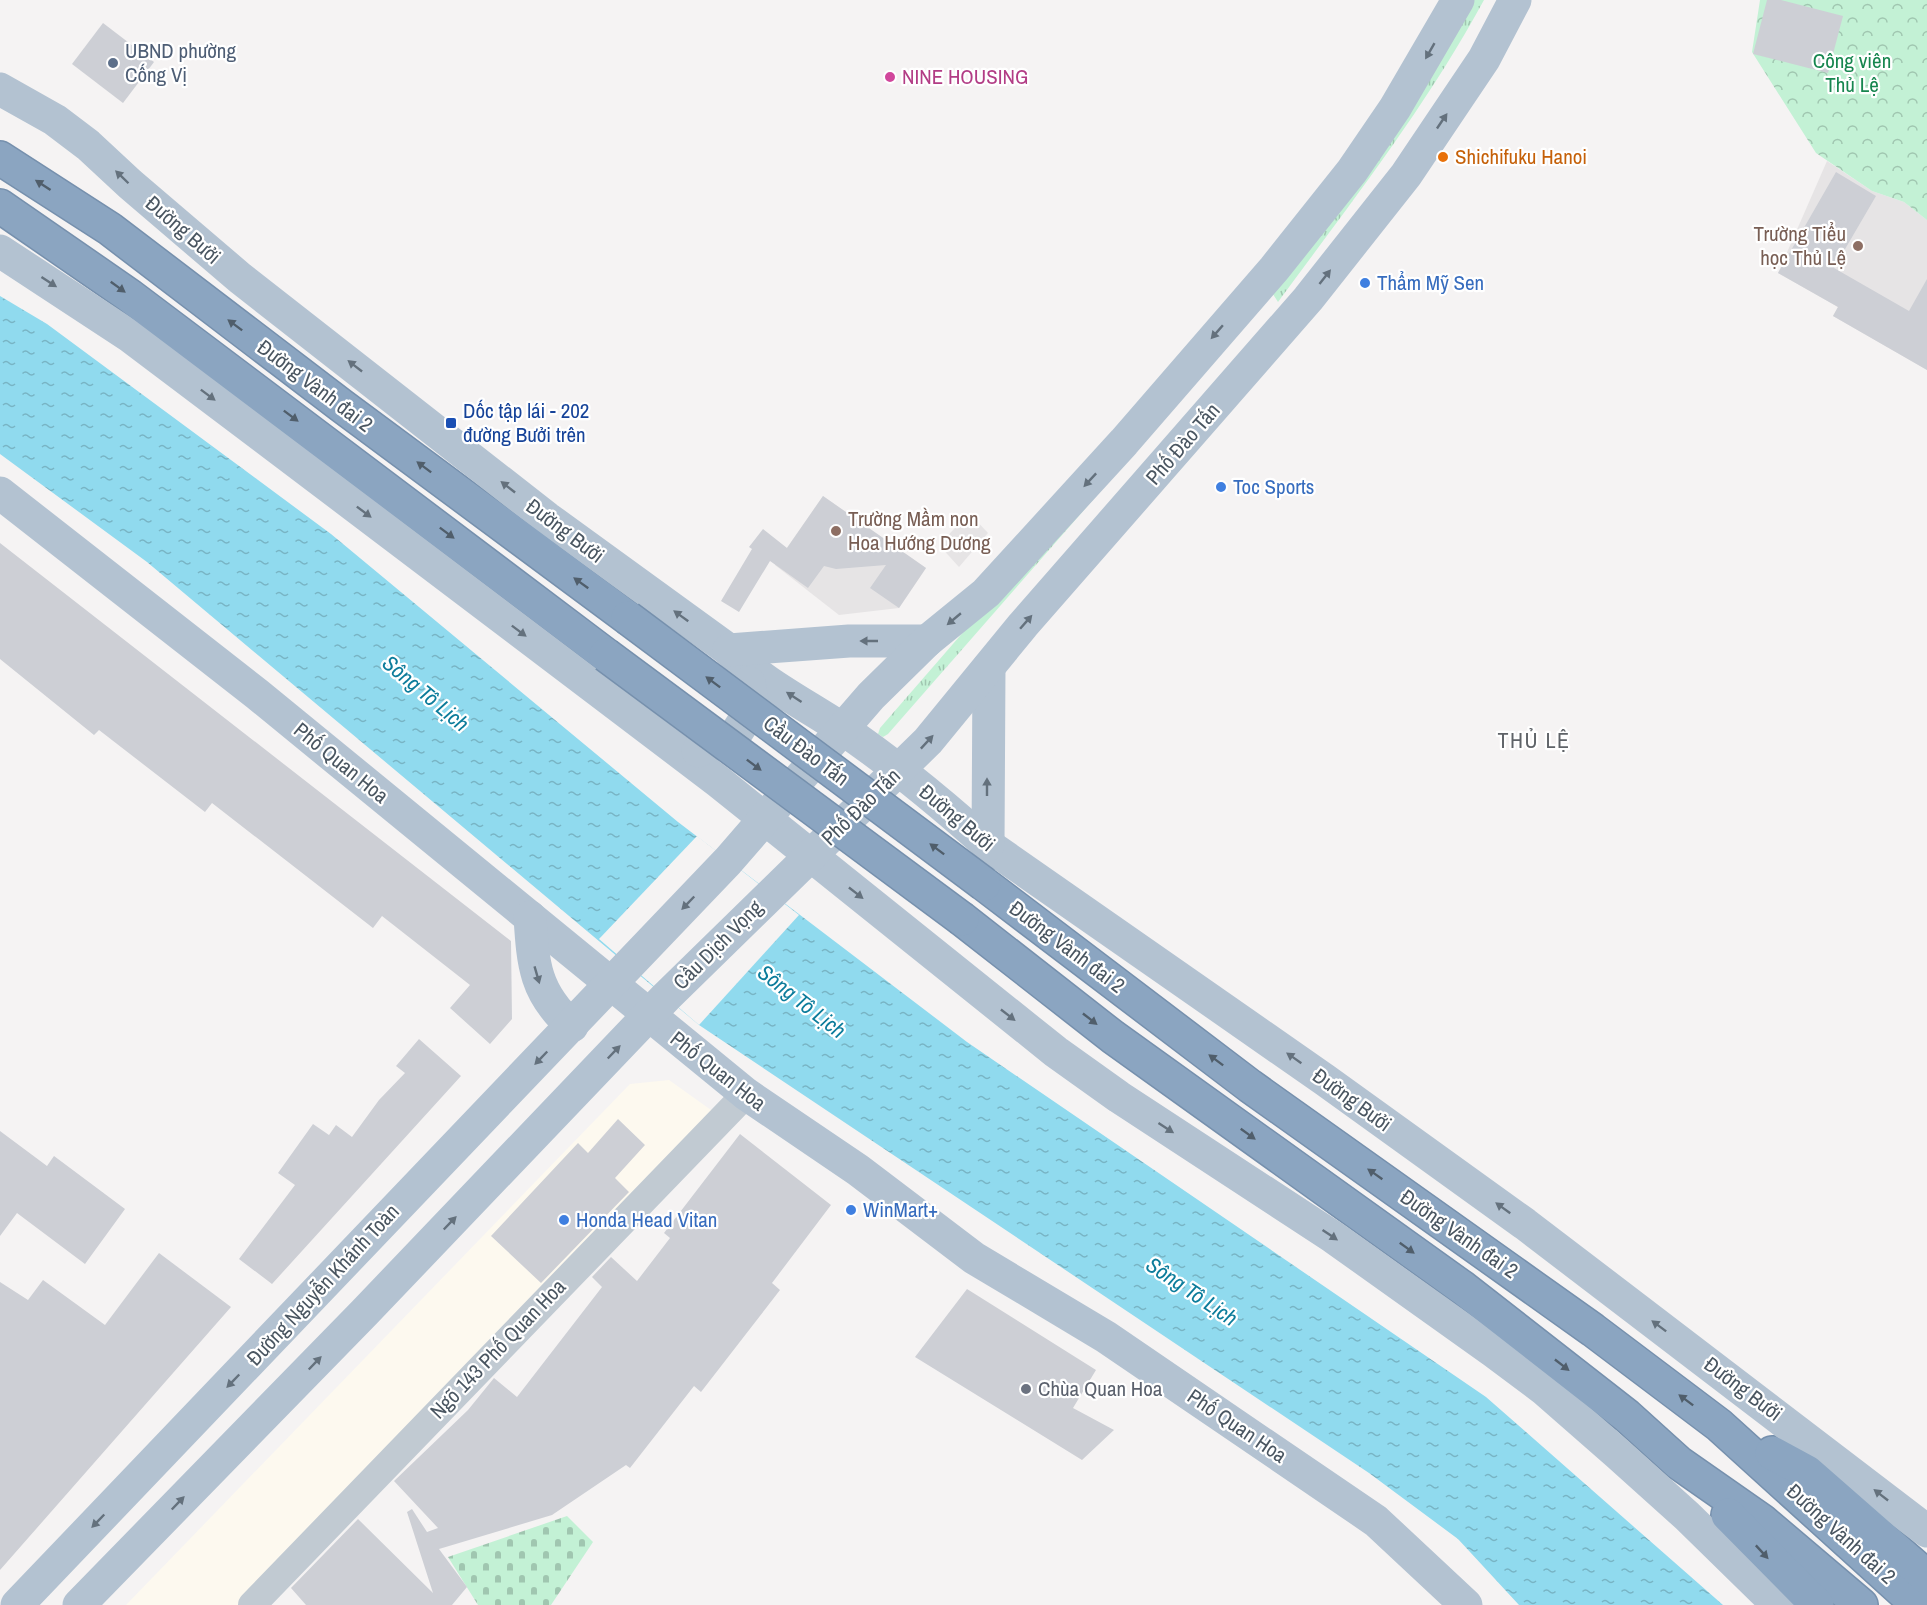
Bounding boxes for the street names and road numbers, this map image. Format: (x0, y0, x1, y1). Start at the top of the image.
street label: Đường Bưởi (139, 189, 227, 270)
street label: Đường Vành đai 2 (252, 333, 379, 439)
street label: Phố Đào Tấn (1139, 397, 1226, 491)
street label: Đường Bưởi (520, 492, 610, 570)
street label: Cầu Đào Tấn (757, 709, 855, 792)
street label: Phố Quan Hoa (288, 715, 395, 810)
street label: Phố Đào Tấn (815, 762, 907, 852)
street label: Đường Bưởi (913, 777, 1001, 858)
street label: Cầu Dịch Vọng (666, 893, 769, 996)
street label: Đường Vành đai 2 (1004, 894, 1131, 1000)
street label: Phố Quan Hoa (664, 1024, 772, 1117)
street label: Đường Bưởi (1307, 1061, 1398, 1138)
street label: Đường Vành đai 2 (1395, 1182, 1524, 1285)
street label: Đường Nguyễn Khánh Toàn (240, 1198, 405, 1372)
street label: Ngõ 143 Phố Quan Hoa (423, 1272, 572, 1425)
street label: Đường Bưởi (1698, 1350, 1788, 1428)
street label: Phố Quan Hoa (1182, 1382, 1293, 1470)
street label: Đường Vành đai 2 (1781, 1477, 1902, 1590)

